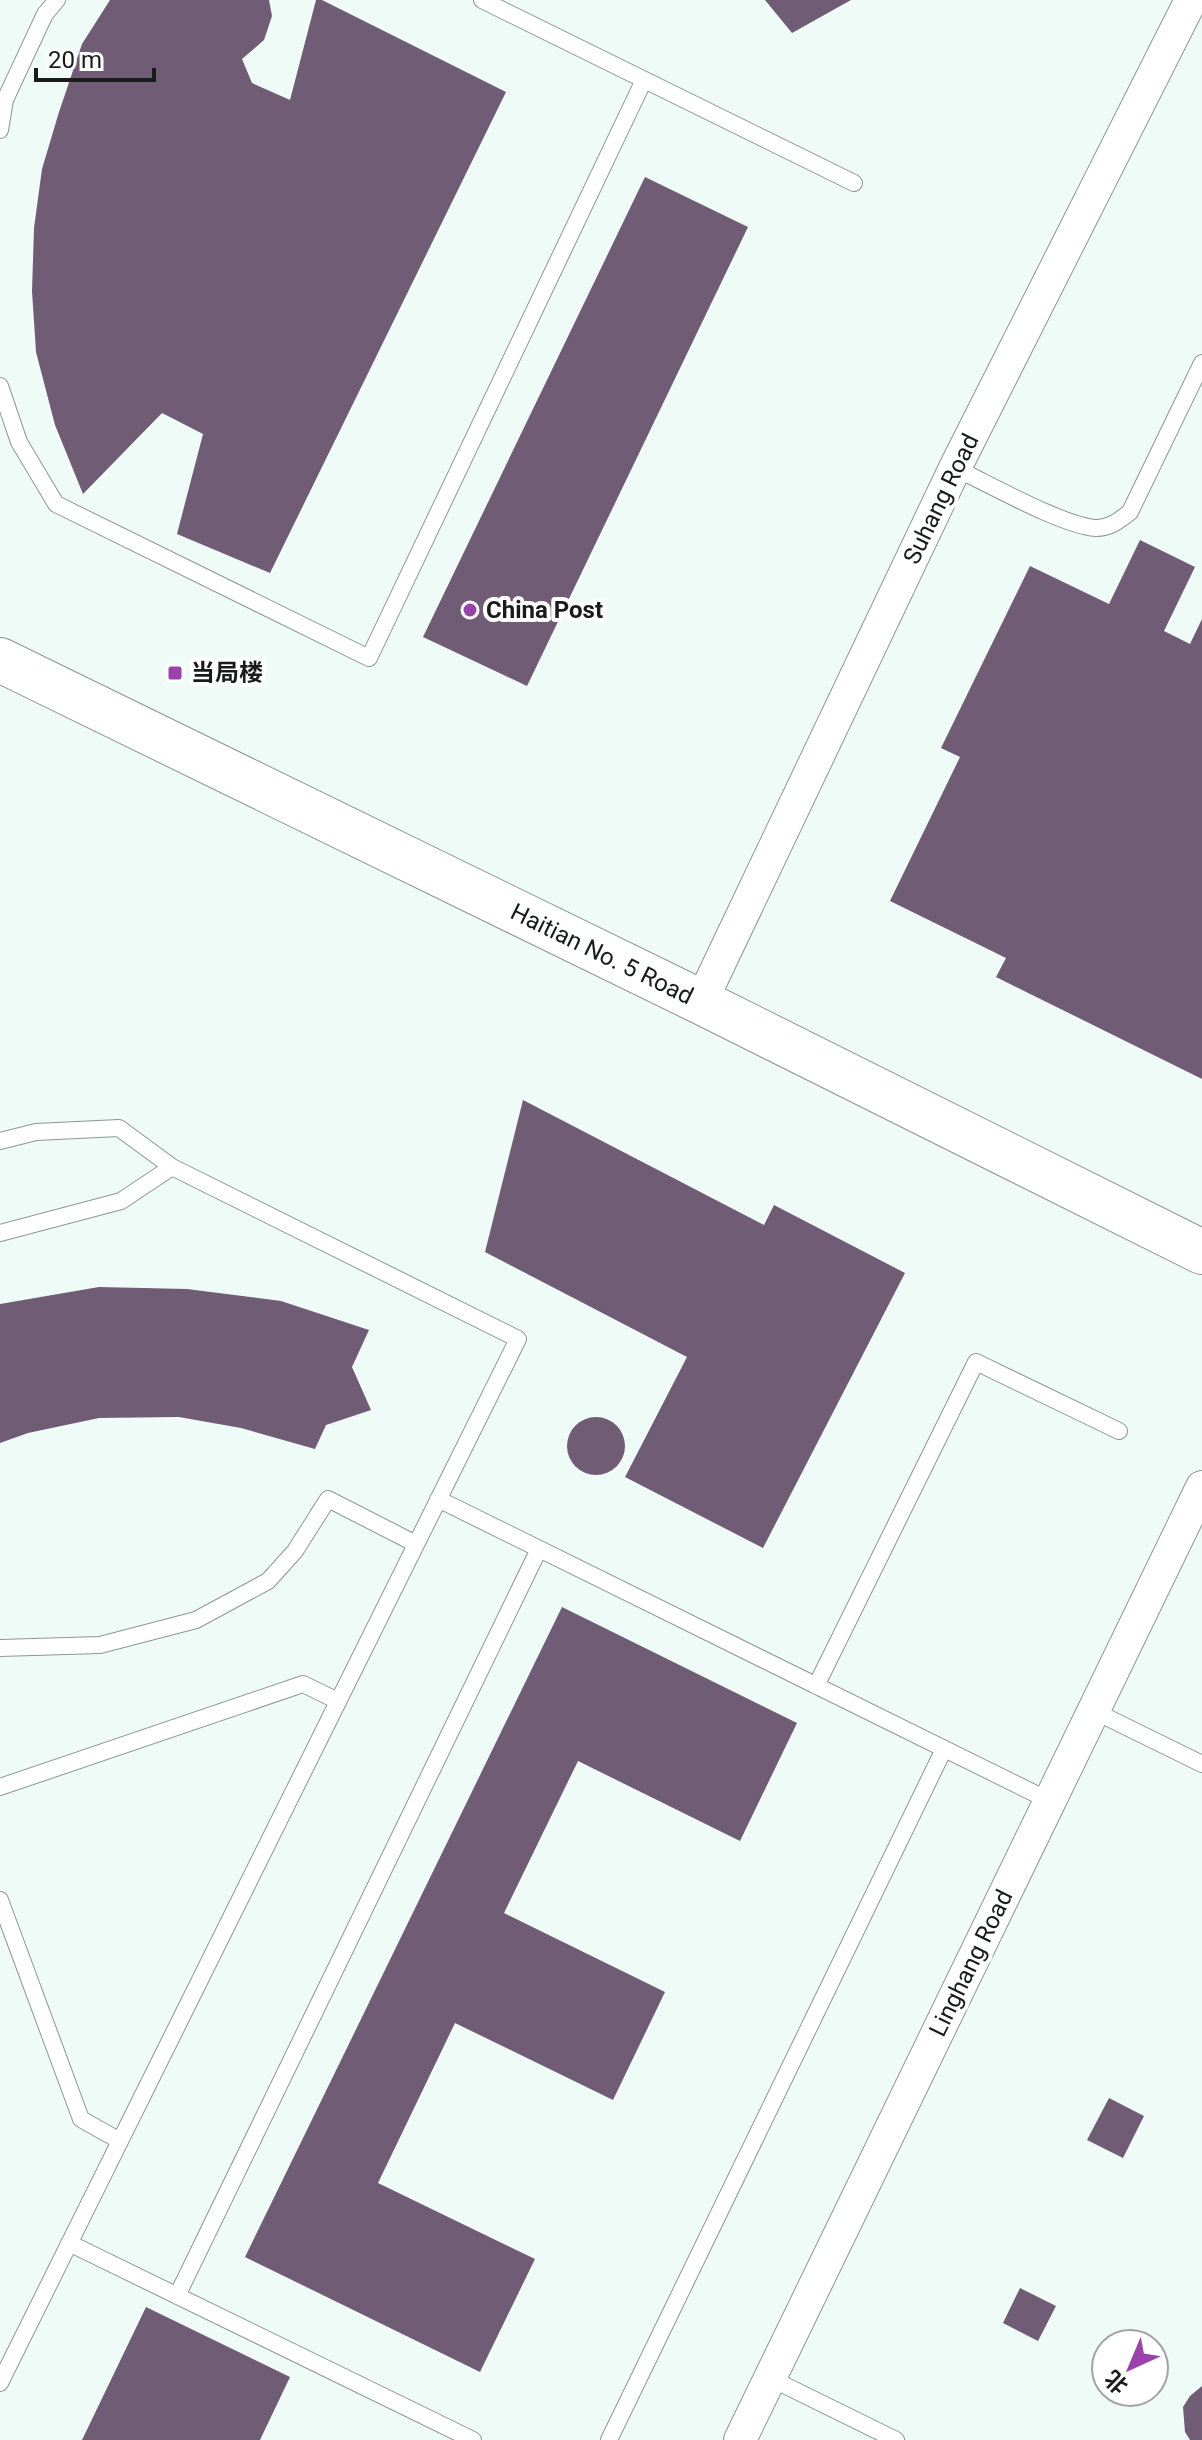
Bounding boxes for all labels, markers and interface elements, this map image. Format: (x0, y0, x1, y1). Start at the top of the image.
scale bar (36, 32, 154, 82)
text: 20 m (48, 46, 102, 74)
street label: Suhang Road (897, 429, 985, 569)
place label: China Post (486, 596, 603, 624)
marker: China Post (461, 601, 479, 619)
place label: 当局楼 (191, 659, 263, 687)
marker: 当局楼 (166, 664, 184, 682)
street label: Haitian No. 5 Road (506, 898, 698, 1010)
street label: Linghang Road (923, 1885, 1019, 2041)
north arrow (1090, 2328, 1170, 2408)
text: 北 (1100, 2365, 1133, 2399)

